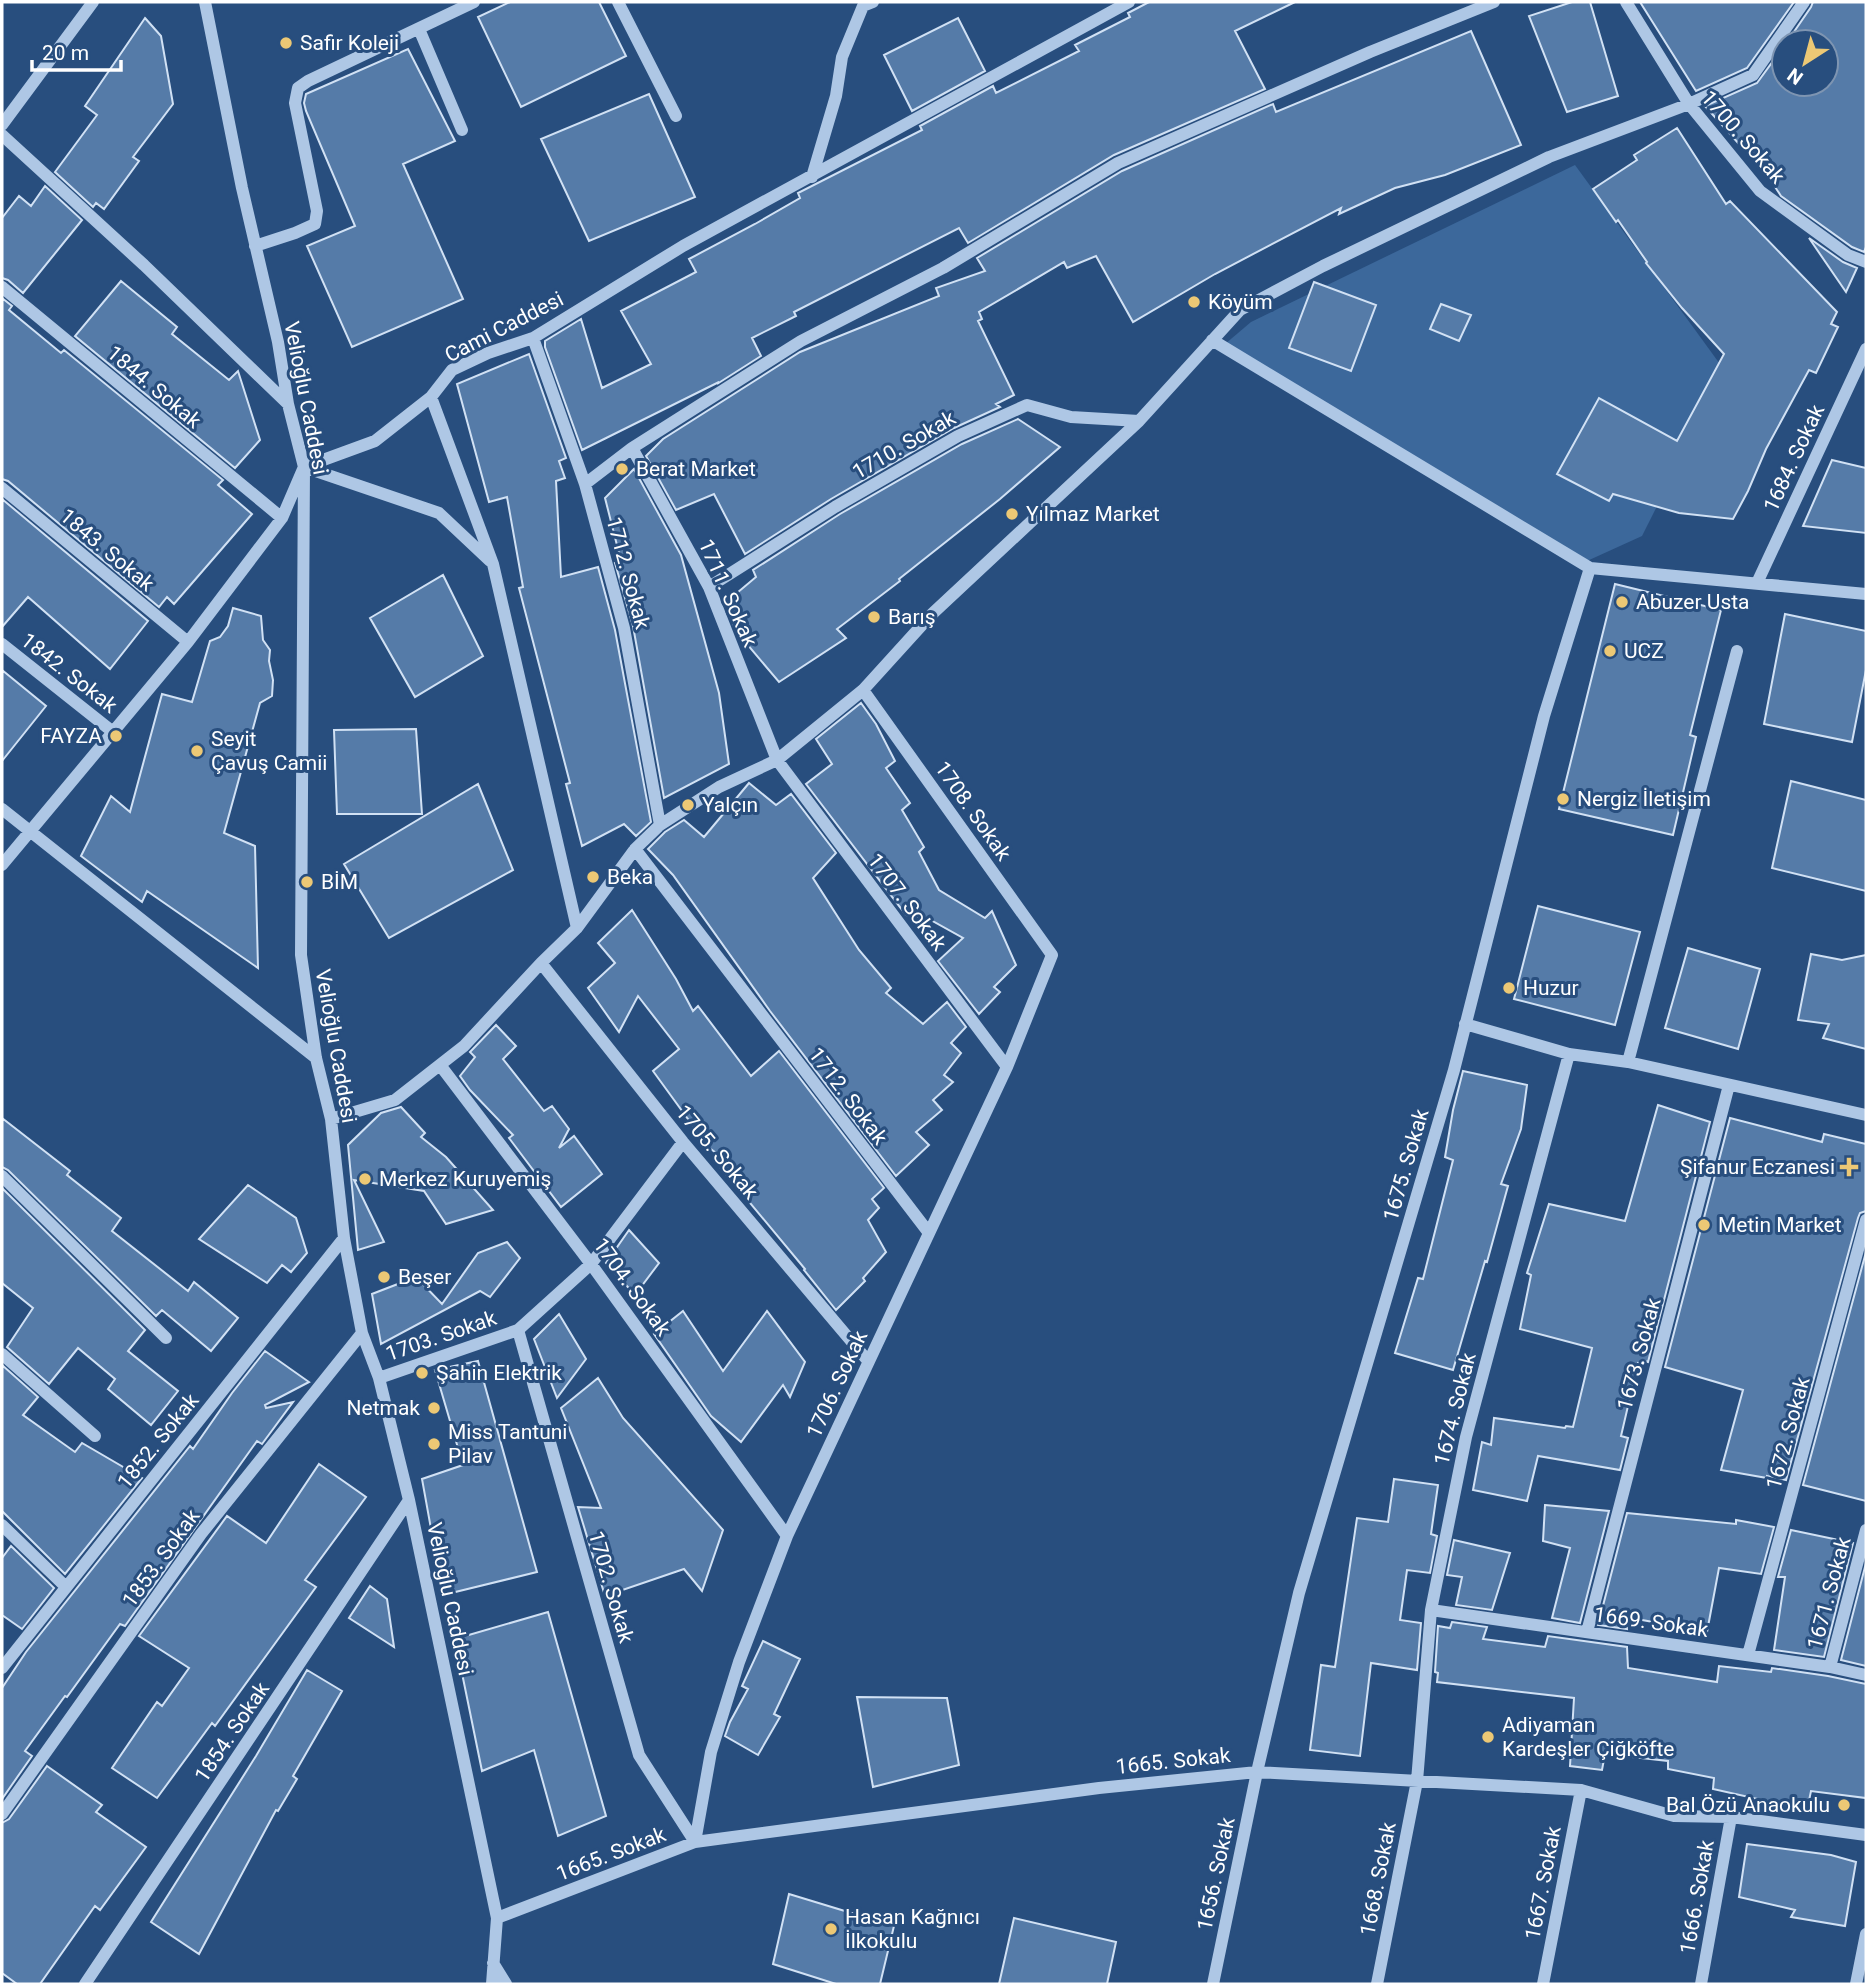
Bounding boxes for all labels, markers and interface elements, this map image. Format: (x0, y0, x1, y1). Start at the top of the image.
scale bar (32, 28, 121, 72)
north arrow (1770, 28, 1840, 98)
place label: Safir Koleji (300, 31, 399, 55)
marker: Safir Koleji (278, 35, 294, 51)
text: 20 m (42, 41, 89, 65)
text: N (1783, 63, 1807, 90)
street label: 1700. Sokak (1696, 86, 1790, 189)
street label: Cami Caddesi (441, 287, 567, 367)
place label: Köyüm (1208, 290, 1273, 314)
marker: Köyüm (1186, 294, 1202, 310)
street label: Velioğlu Caddesi (279, 319, 333, 477)
street label: 1844. Sokak (102, 341, 206, 433)
street label: 1684. Sokak (1759, 400, 1829, 515)
street label: 1710. Sokak (848, 406, 960, 484)
place label: Berat Market (636, 457, 756, 481)
marker: Berat Market (614, 461, 630, 477)
place label: Yılmaz Market (1026, 502, 1160, 526)
street label: 1843. Sokak (55, 504, 159, 596)
marker: Yılmaz Market (1004, 506, 1020, 522)
street label: 1712. Sokak (602, 514, 655, 632)
street label: 1711. Sokak (694, 536, 763, 651)
place label: Abuzer Usta (1636, 590, 1750, 614)
marker: Abuzer Usta (1614, 594, 1630, 610)
place label: Barış (888, 605, 936, 629)
marker: Barış (866, 609, 882, 625)
street label: 1842. Sokak (16, 628, 122, 718)
place label: UCZ (1624, 639, 1664, 663)
marker: UCZ (1602, 643, 1618, 659)
place label: FAYZA (40, 724, 102, 748)
place label: Seyit Çavuş Camii (211, 727, 327, 775)
marker: FAYZA (108, 728, 124, 744)
marker: Seyit Çavuş Camii (189, 743, 205, 759)
street label: 1708. Sokak (930, 757, 1016, 865)
place label: Nergiz İletişim (1577, 787, 1711, 811)
marker: Nergiz İletişim (1555, 791, 1571, 807)
place label: Yalçın (702, 793, 758, 817)
marker: Yalçın (680, 797, 696, 813)
street label: 1707. Sokak (863, 849, 951, 955)
place label: Beka (607, 865, 653, 889)
marker: Beka (585, 869, 601, 885)
place label: BİM (321, 870, 358, 894)
marker: BİM (299, 874, 315, 890)
street label: Velioğlu Caddesi (311, 967, 361, 1125)
place label: Huzur (1523, 976, 1579, 1000)
marker: Huzur (1501, 980, 1517, 996)
street label: 1712. Sokak (804, 1043, 892, 1149)
street label: 1705. Sokak (671, 1100, 763, 1204)
street label: 1675. Sokak (1379, 1106, 1433, 1224)
place label: Şifanur Eczanesi (1680, 1155, 1835, 1179)
marker: Şifanur Eczanesi (1841, 1159, 1857, 1175)
place label: Merkez Kuruyemiş (379, 1167, 551, 1191)
marker: Merkez Kuruyemiş (357, 1171, 373, 1187)
place label: Metin Market (1718, 1213, 1842, 1237)
marker: Metin Market (1696, 1217, 1712, 1233)
street label: 1704. Sokak (588, 1233, 676, 1341)
place label: Beşer (398, 1265, 451, 1289)
marker: Beşer (376, 1269, 392, 1285)
street label: 1673. Sokak (1613, 1295, 1666, 1413)
street label: 1703. Sokak (383, 1306, 500, 1366)
street label: 1706. Sokak (802, 1326, 872, 1441)
street label: 1674. Sokak (1429, 1350, 1481, 1468)
place label: Şahin Elektrik (436, 1361, 562, 1385)
marker: Şahin Elektrik (414, 1365, 430, 1381)
street label: 1672. Sokak (1762, 1374, 1815, 1492)
street label: 1852. Sokak (112, 1388, 204, 1493)
place label: Netmak (347, 1396, 420, 1420)
marker: Netmak (426, 1400, 442, 1416)
place label: Miss Tantuni Pilav (448, 1420, 567, 1468)
marker: Miss Tantuni Pilav (426, 1436, 442, 1452)
street label: 1853. Sokak (117, 1504, 205, 1612)
street label: Velioğlu Caddesi (422, 1520, 478, 1678)
street label: 1702. Sokak (584, 1528, 638, 1646)
street label: 1671. Sokak (1803, 1534, 1856, 1652)
street label: 1669. Sokak (1592, 1602, 1710, 1642)
street label: 1854. Sokak (190, 1677, 274, 1786)
place label: Adiyaman Kardeşler Çiğköfte (1502, 1713, 1674, 1761)
marker: Adiyaman Kardeşler Çiğköfte (1480, 1729, 1496, 1745)
street label: 1665. Sokak (1114, 1743, 1232, 1779)
place label: Bal Özü Anaokulu (1666, 1793, 1830, 1817)
marker: Bal Özü Anaokulu (1836, 1797, 1852, 1813)
street label: 1656. Sokak (1192, 1815, 1240, 1933)
street label: 1668. Sokak (1355, 1820, 1401, 1938)
street label: 1665. Sokak (553, 1822, 669, 1886)
street label: 1667. Sokak (1520, 1824, 1566, 1942)
street label: 1666. Sokak (1675, 1838, 1719, 1956)
place label: Hasan Kağnıcı İlkokulu (845, 1905, 980, 1953)
marker: Hasan Kağnıcı İlkokulu (823, 1921, 839, 1937)

